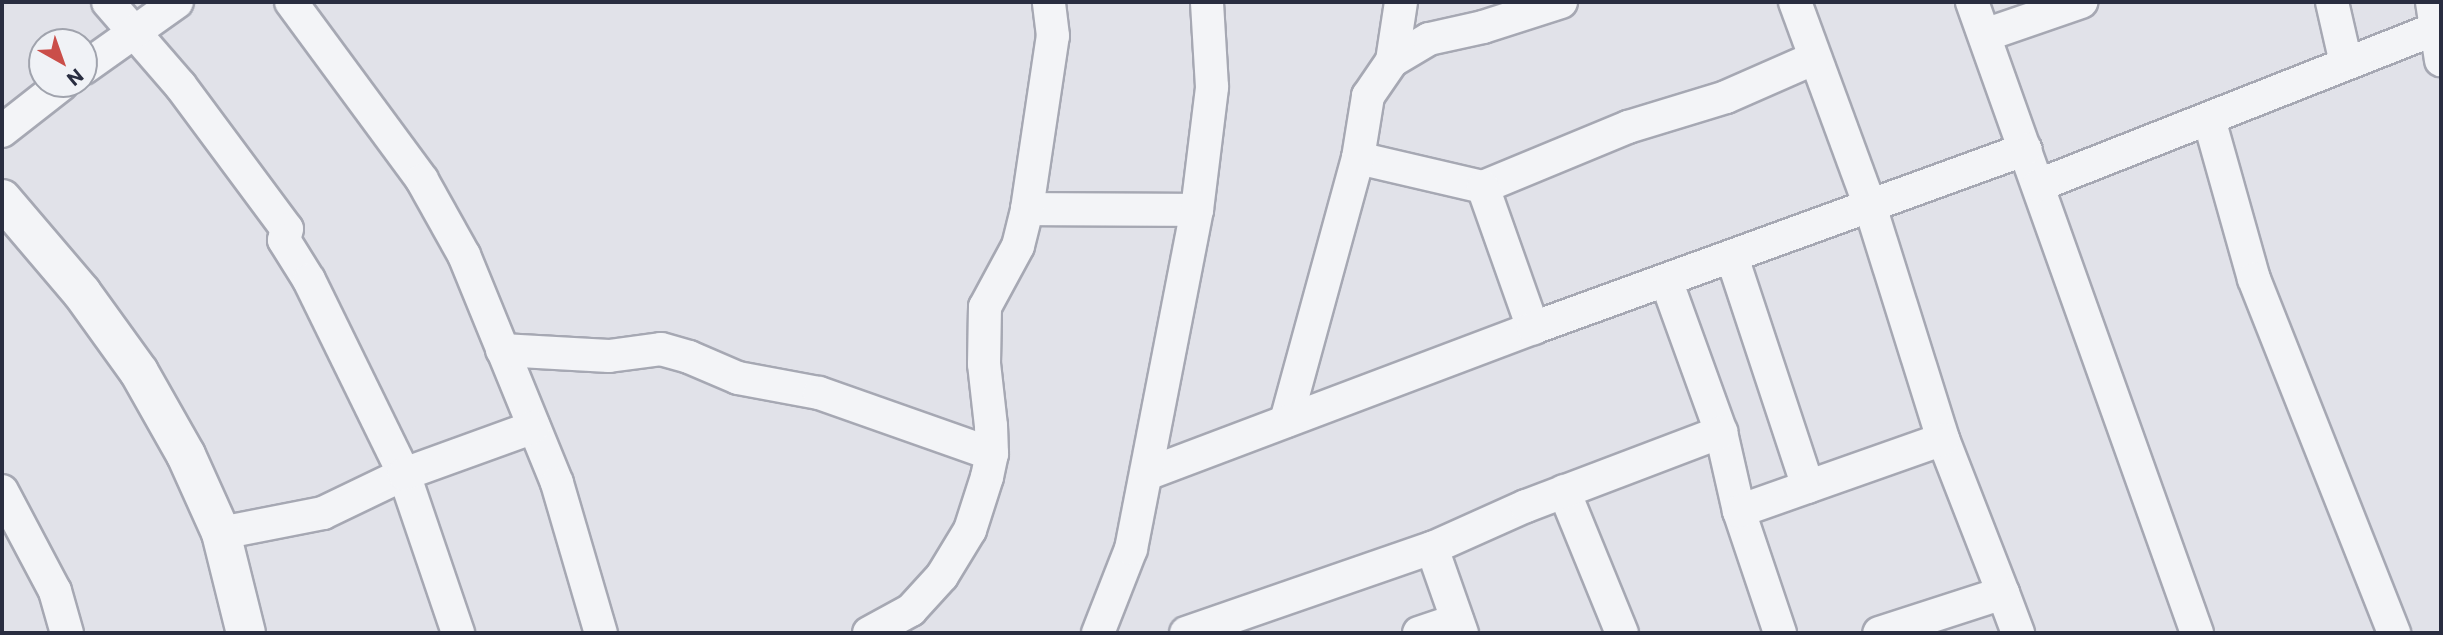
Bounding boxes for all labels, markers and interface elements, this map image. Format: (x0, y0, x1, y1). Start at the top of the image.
north arrow (28, 28, 98, 98)
text: N (63, 65, 88, 91)

